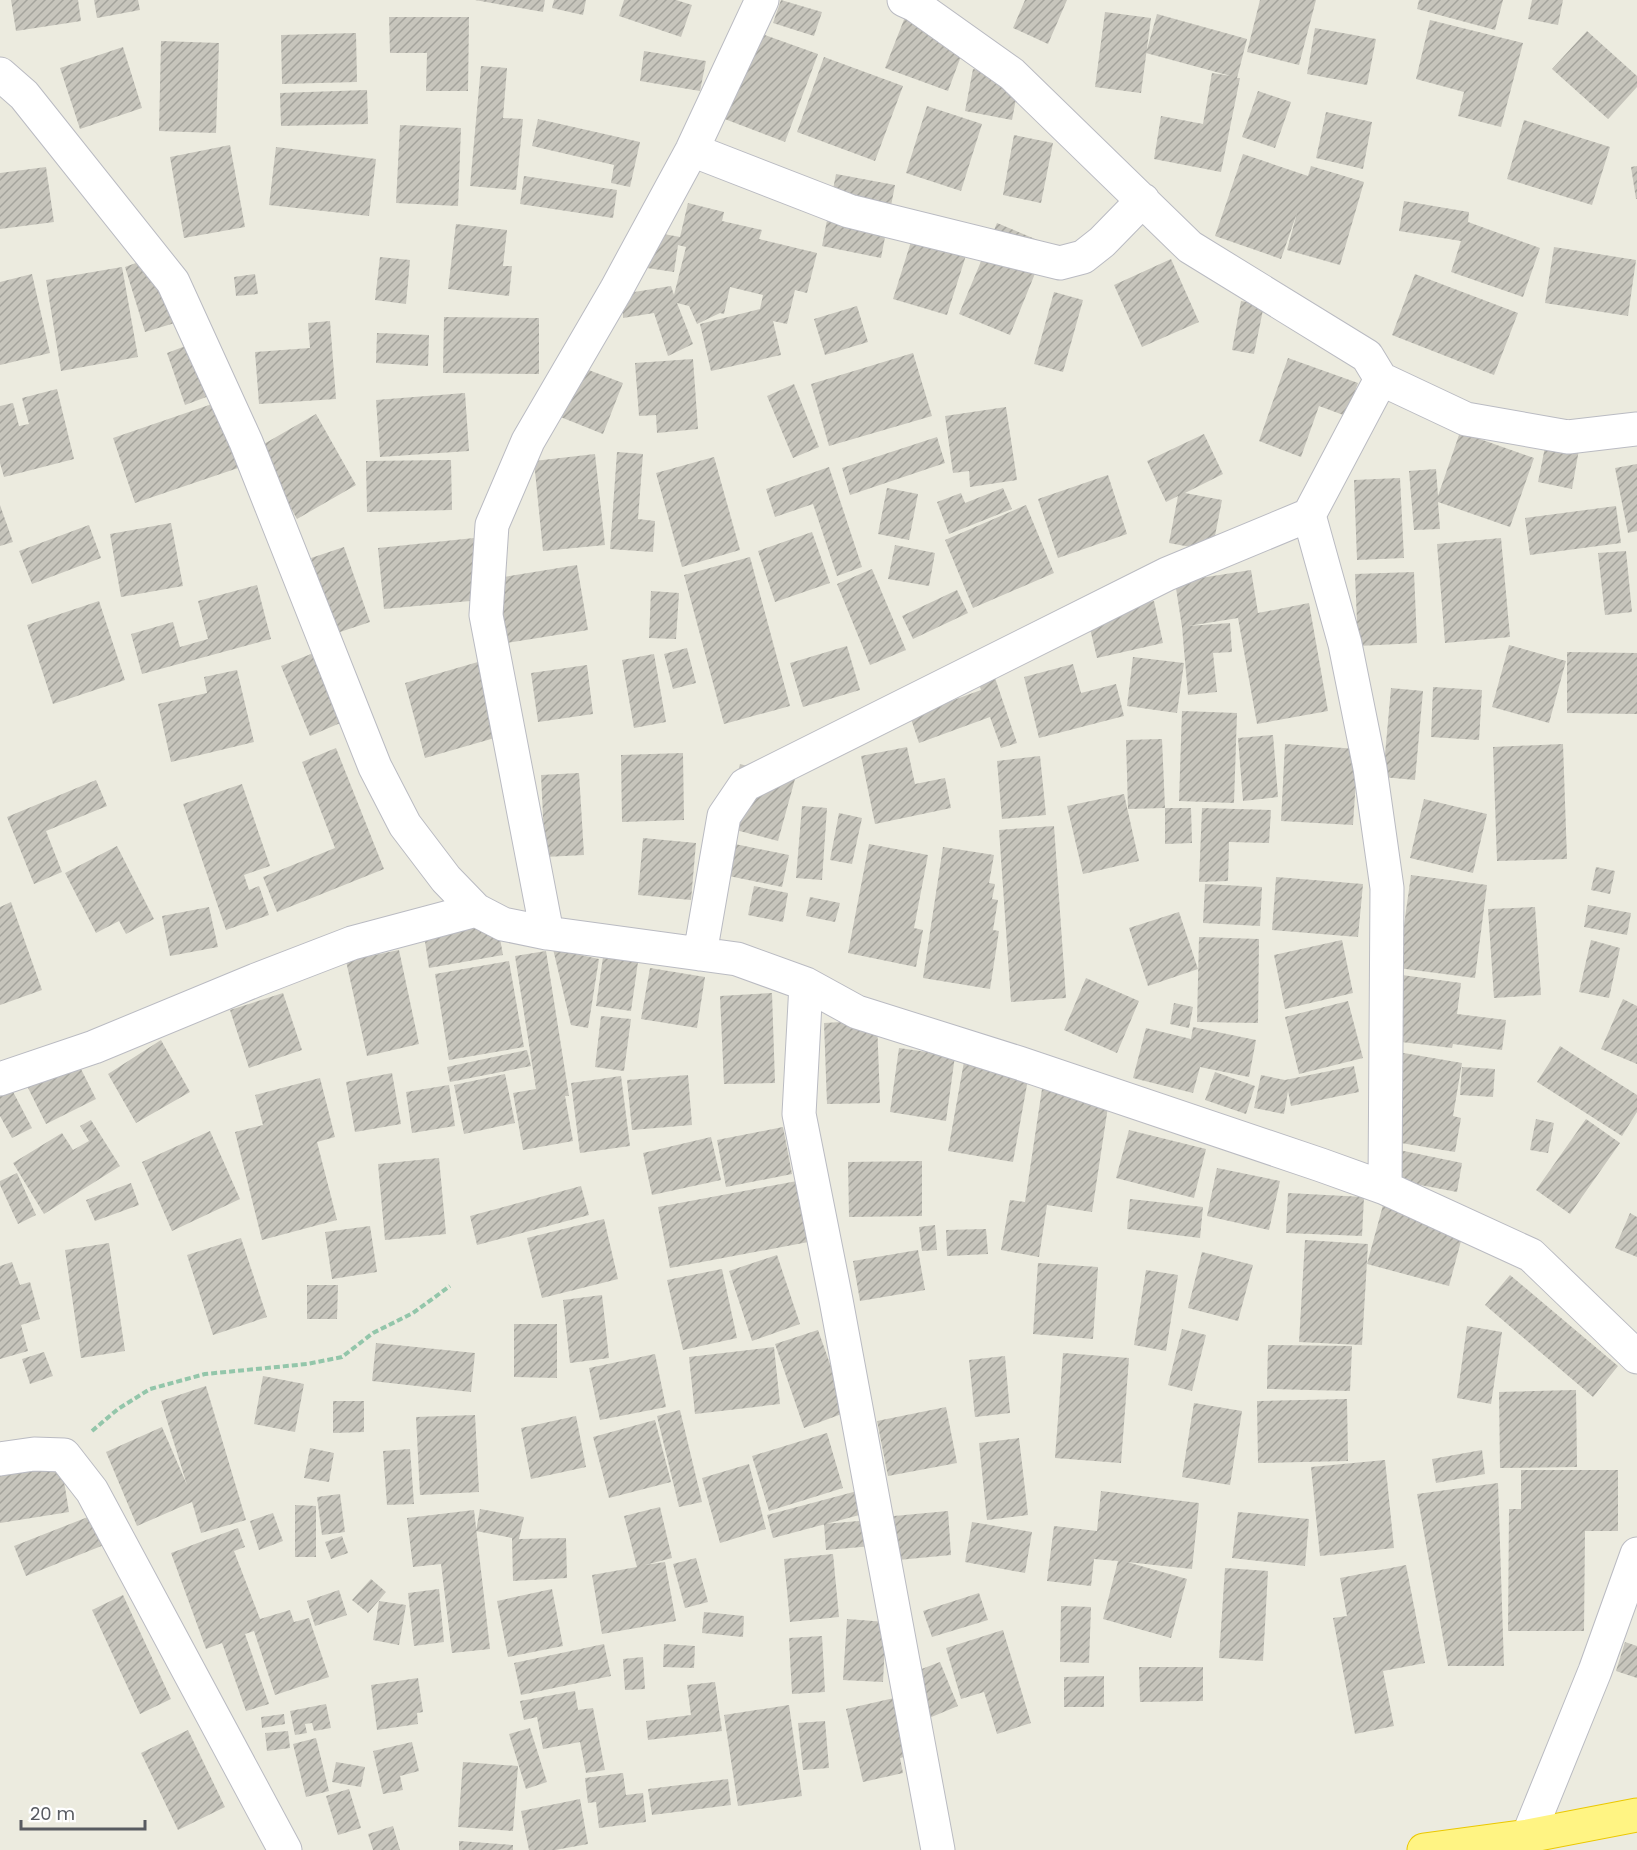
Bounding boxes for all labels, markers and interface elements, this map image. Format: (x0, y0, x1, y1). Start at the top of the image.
scale bar (21, 1793, 146, 1831)
text: 20 m (30, 1801, 75, 1826)

